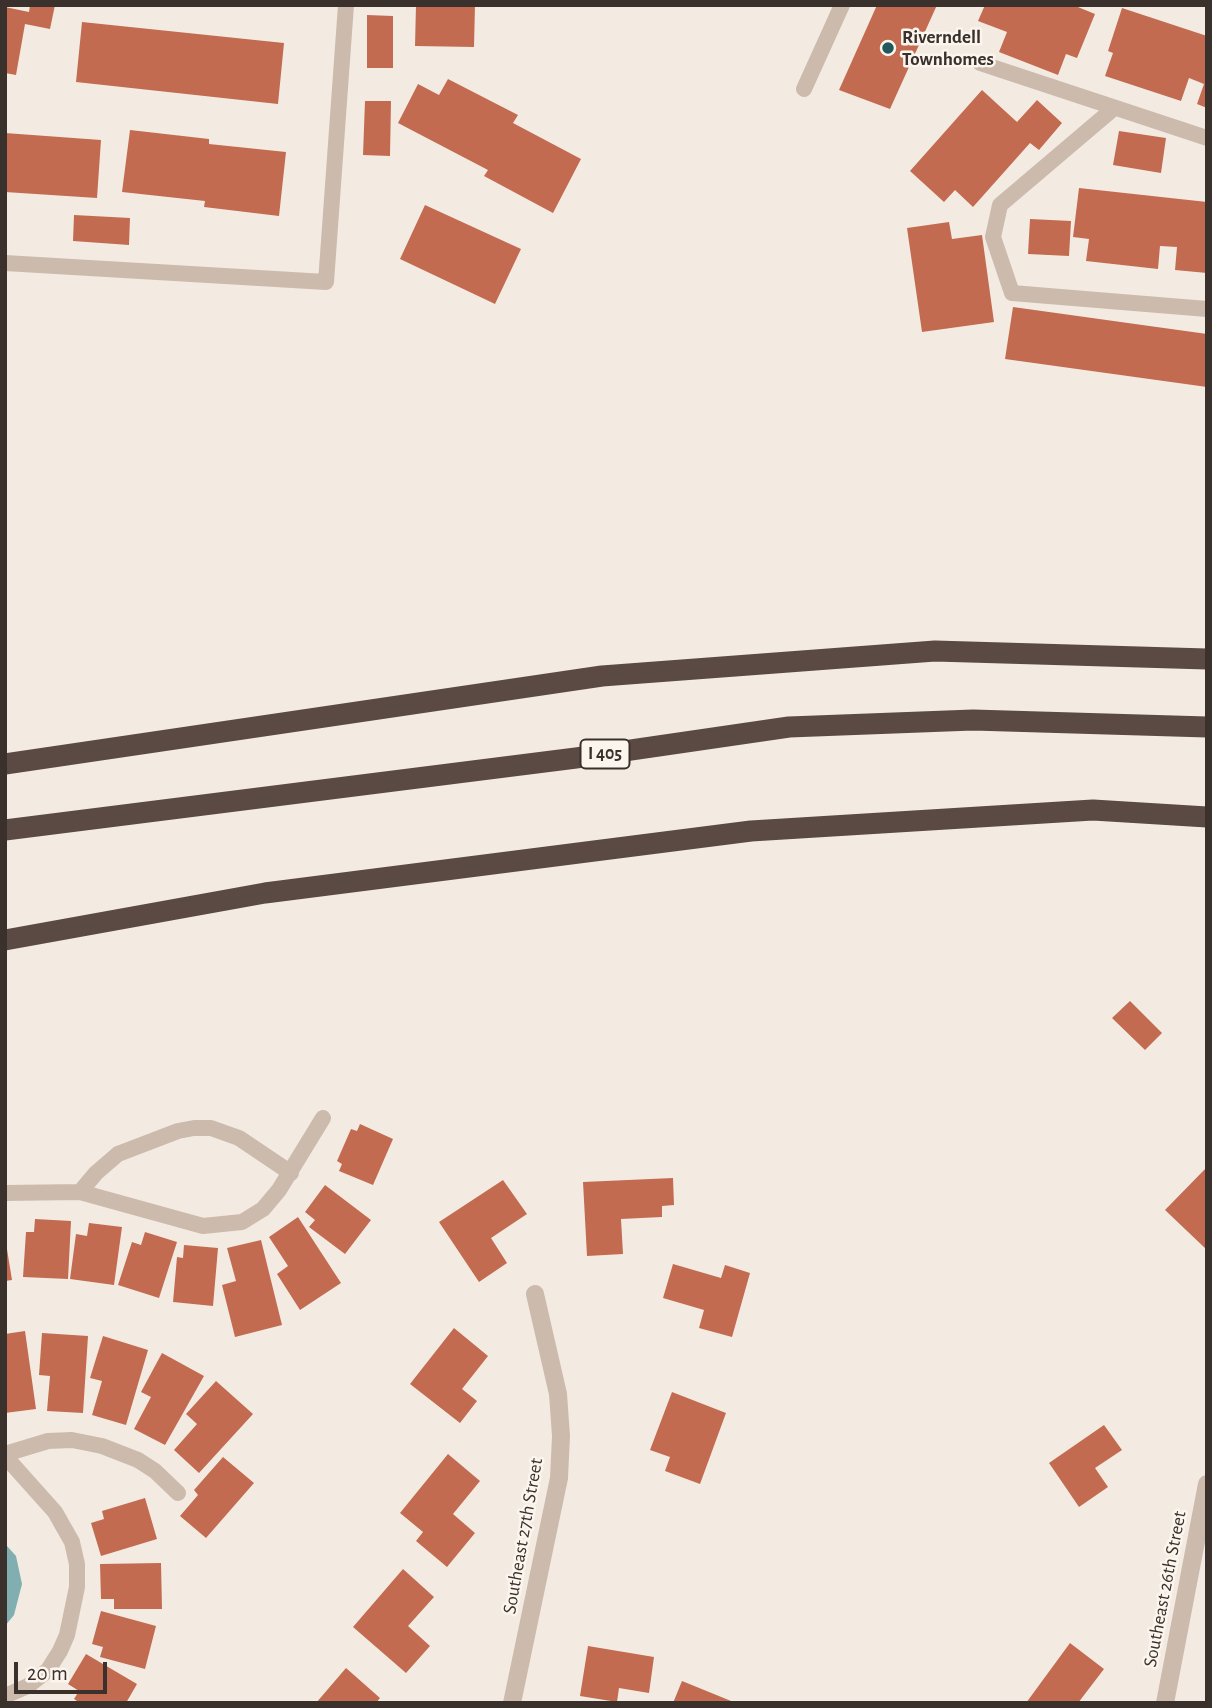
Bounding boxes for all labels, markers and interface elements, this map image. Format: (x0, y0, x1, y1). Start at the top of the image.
place label: Riverndell Townhomes (902, 26, 994, 70)
marker: Riverndell Townhomes (880, 40, 896, 56)
road number: I 405 (580, 740, 630, 768)
street label: Southeast 27th Street (498, 1456, 548, 1616)
street label: Southeast 26th Street (1139, 1509, 1191, 1669)
scale bar (18, 1648, 110, 1692)
text: 20 m (27, 1663, 68, 1684)

